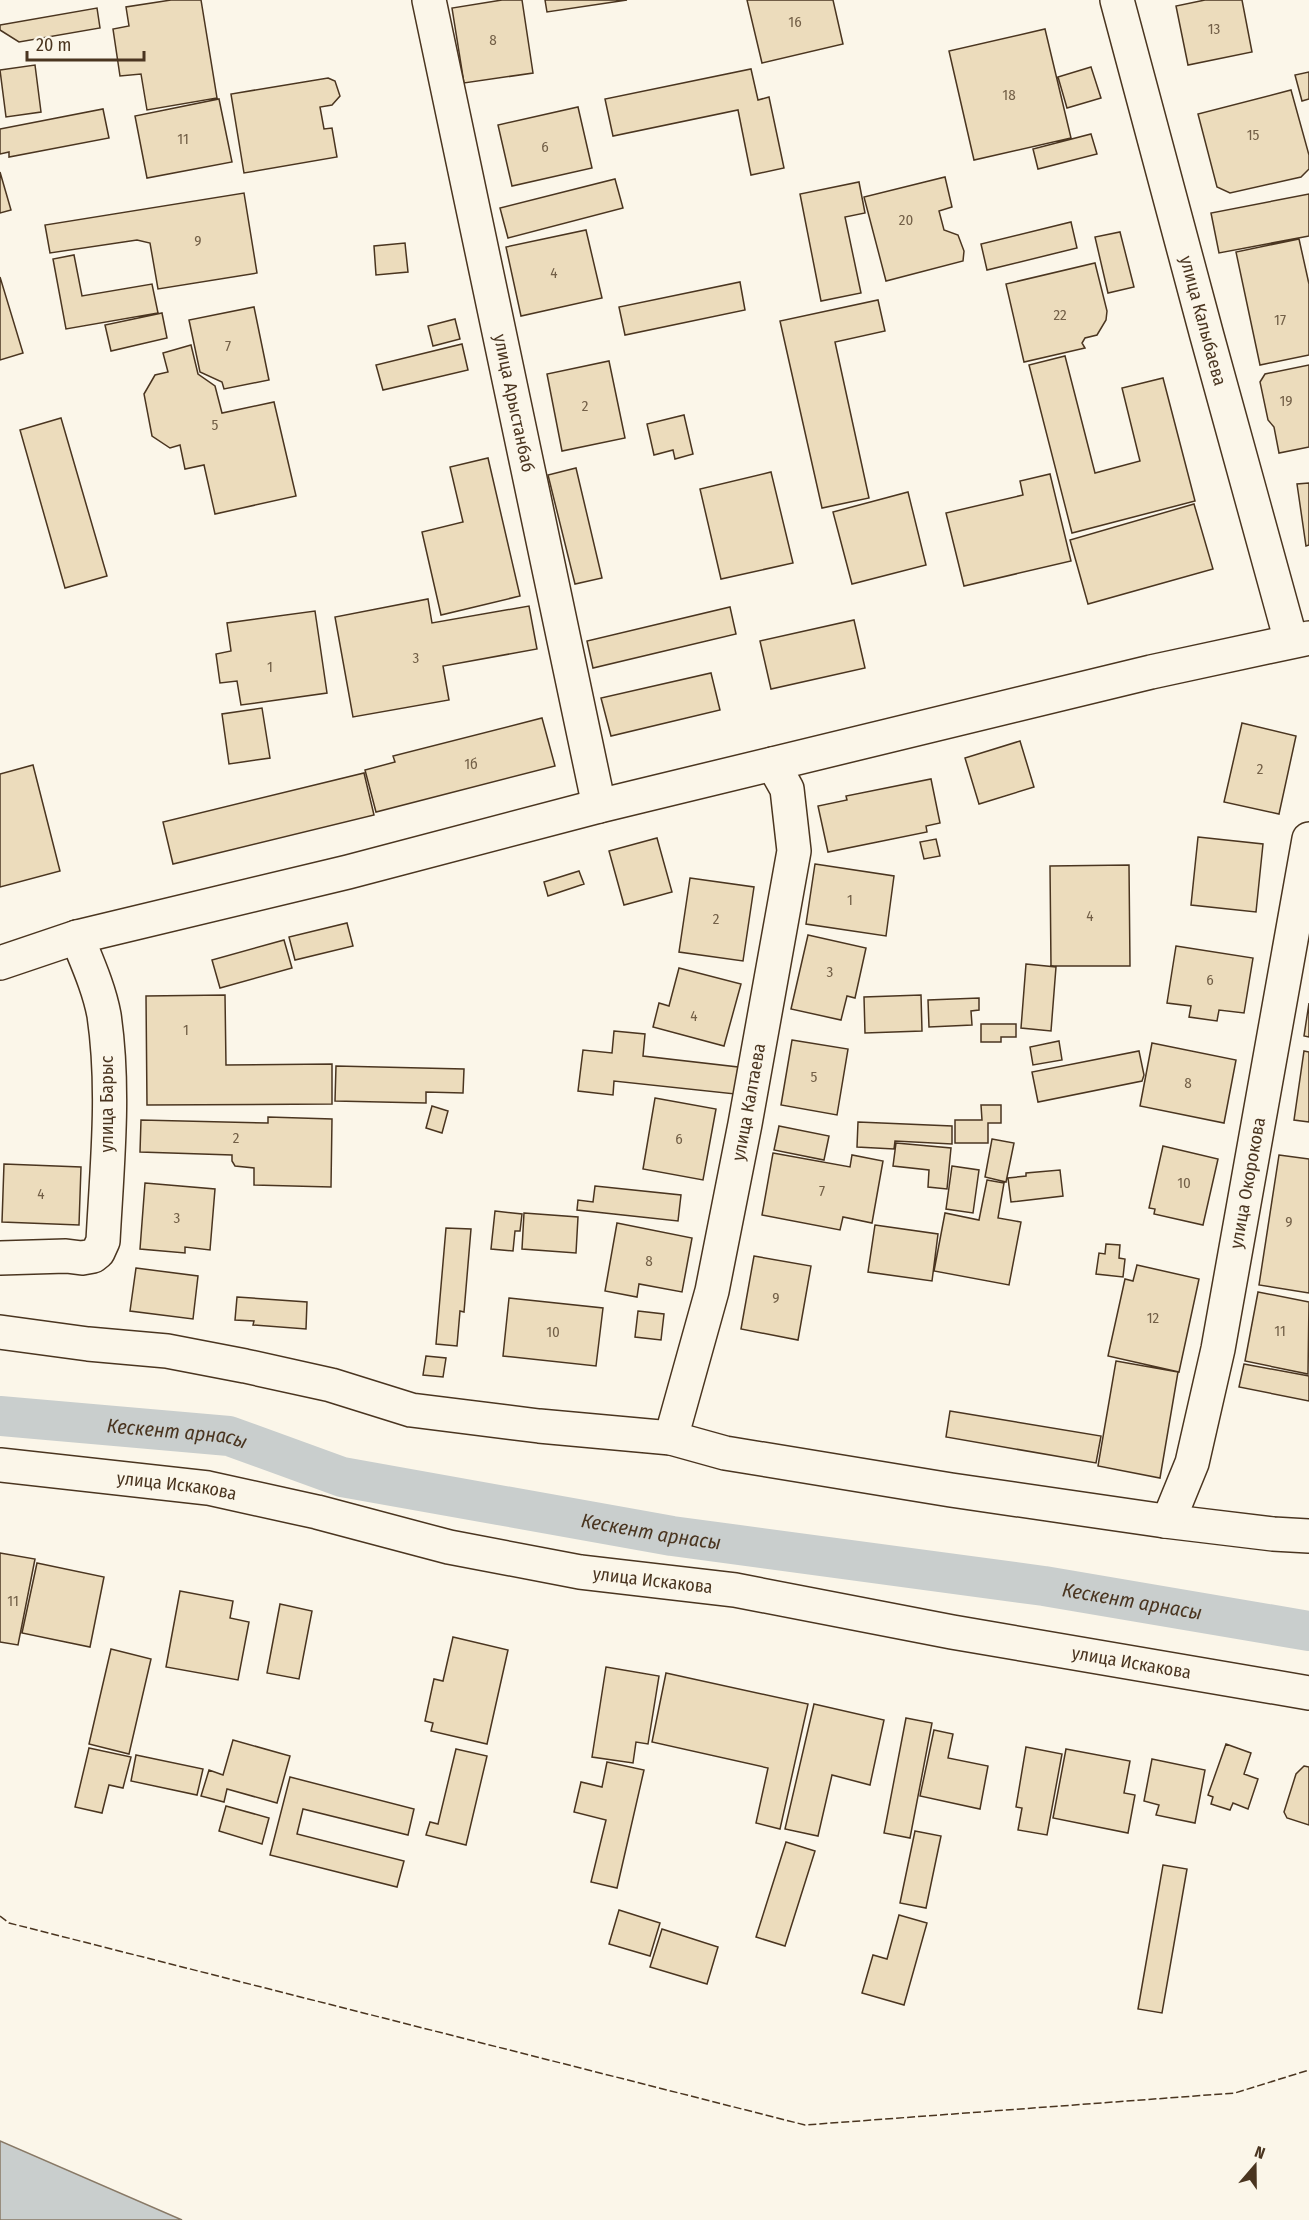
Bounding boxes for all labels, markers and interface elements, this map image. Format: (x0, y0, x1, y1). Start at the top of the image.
house number: 16 (788, 13, 802, 31)
house number: 13 (1208, 20, 1221, 38)
scale bar (27, 24, 144, 62)
house number: 8 (489, 31, 497, 49)
text: 20 m (36, 34, 71, 56)
house number: 18 (1002, 86, 1016, 104)
house number: 15 (1247, 126, 1259, 144)
house number: 11 (177, 130, 189, 148)
house number: 6 (541, 138, 549, 156)
house number: 20 (899, 211, 913, 229)
house number: 9 (194, 232, 202, 250)
street label: улица Калыбаева (1175, 253, 1231, 388)
house number: 4 (550, 264, 558, 282)
house number: 22 (1053, 306, 1067, 324)
house number: 17 (1274, 311, 1286, 329)
street label: улица Арыстанбаб (489, 332, 539, 474)
house number: 7 (225, 337, 231, 355)
house number: 19 (1279, 392, 1293, 410)
house number: 2 (582, 397, 589, 415)
house number: 5 (212, 416, 219, 434)
house number: 3 (413, 649, 420, 667)
house number: 1 (267, 658, 273, 676)
house number: 1б (464, 755, 478, 773)
house number: 2 (1257, 760, 1264, 778)
house number: 1 (847, 891, 853, 909)
house number: 4 (1086, 907, 1094, 925)
house number: 2 (713, 910, 720, 928)
house number: 3 (827, 963, 834, 981)
house number: 6 (1206, 971, 1214, 989)
house number: 4 (690, 1007, 698, 1025)
house number: 1 (183, 1021, 189, 1039)
street label: улица Калтаева (727, 1041, 770, 1163)
street label: улица Барыс (96, 1055, 118, 1152)
house number: 5 (811, 1068, 818, 1086)
house number: 8 (1184, 1074, 1192, 1092)
street label: улица Окорокова (1225, 1115, 1270, 1250)
house number: 2 (233, 1129, 240, 1147)
house number: 6 (675, 1130, 683, 1148)
house number: 10 (1177, 1174, 1191, 1192)
house number: 7 (819, 1182, 825, 1200)
house number: 4 (37, 1185, 45, 1203)
house number: 3 (174, 1209, 181, 1227)
house number: 9 (1285, 1213, 1293, 1231)
house number: 8 (645, 1252, 653, 1270)
house number: 9 (772, 1289, 780, 1307)
house number: 12 (1147, 1309, 1160, 1327)
house number: 11 (1274, 1322, 1286, 1340)
house number: 10 (546, 1323, 560, 1341)
water label: Кескент арнасы (106, 1413, 251, 1454)
street label: улица Искакова (116, 1467, 239, 1505)
water label: Кескент арнасы (579, 1508, 723, 1554)
street label: улица Искакова (592, 1563, 714, 1598)
water label: Кескент арнасы (1060, 1577, 1204, 1625)
house number: 11 (7, 1592, 19, 1610)
street label: улица Искакова (1070, 1642, 1193, 1684)
north arrow (1225, 2136, 1285, 2196)
text: N (1252, 2142, 1268, 2163)

